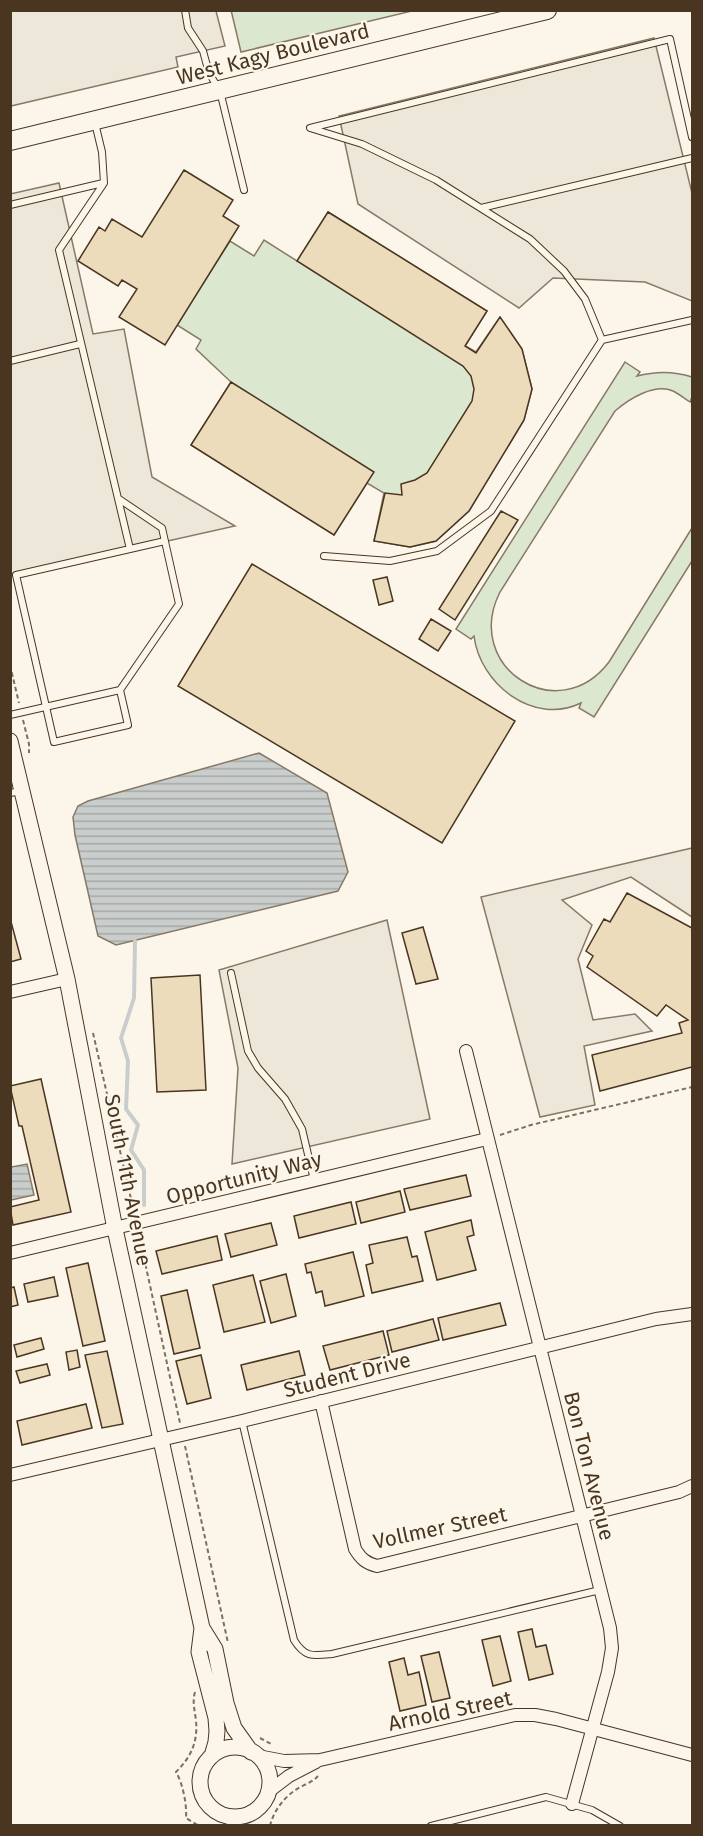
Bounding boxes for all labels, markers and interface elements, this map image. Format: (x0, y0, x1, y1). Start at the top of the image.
street label: West Kagy Boulevard (174, 17, 372, 91)
street label: South 11th Avenue (99, 1092, 157, 1268)
street label: Opportunity Way (164, 1146, 325, 1210)
street label: Student Drive (281, 1347, 413, 1403)
street label: Bon Ton Avenue (558, 1389, 620, 1543)
street label: Vollmer Street (371, 1501, 510, 1555)
street label: Arnold Street (386, 1685, 515, 1737)

